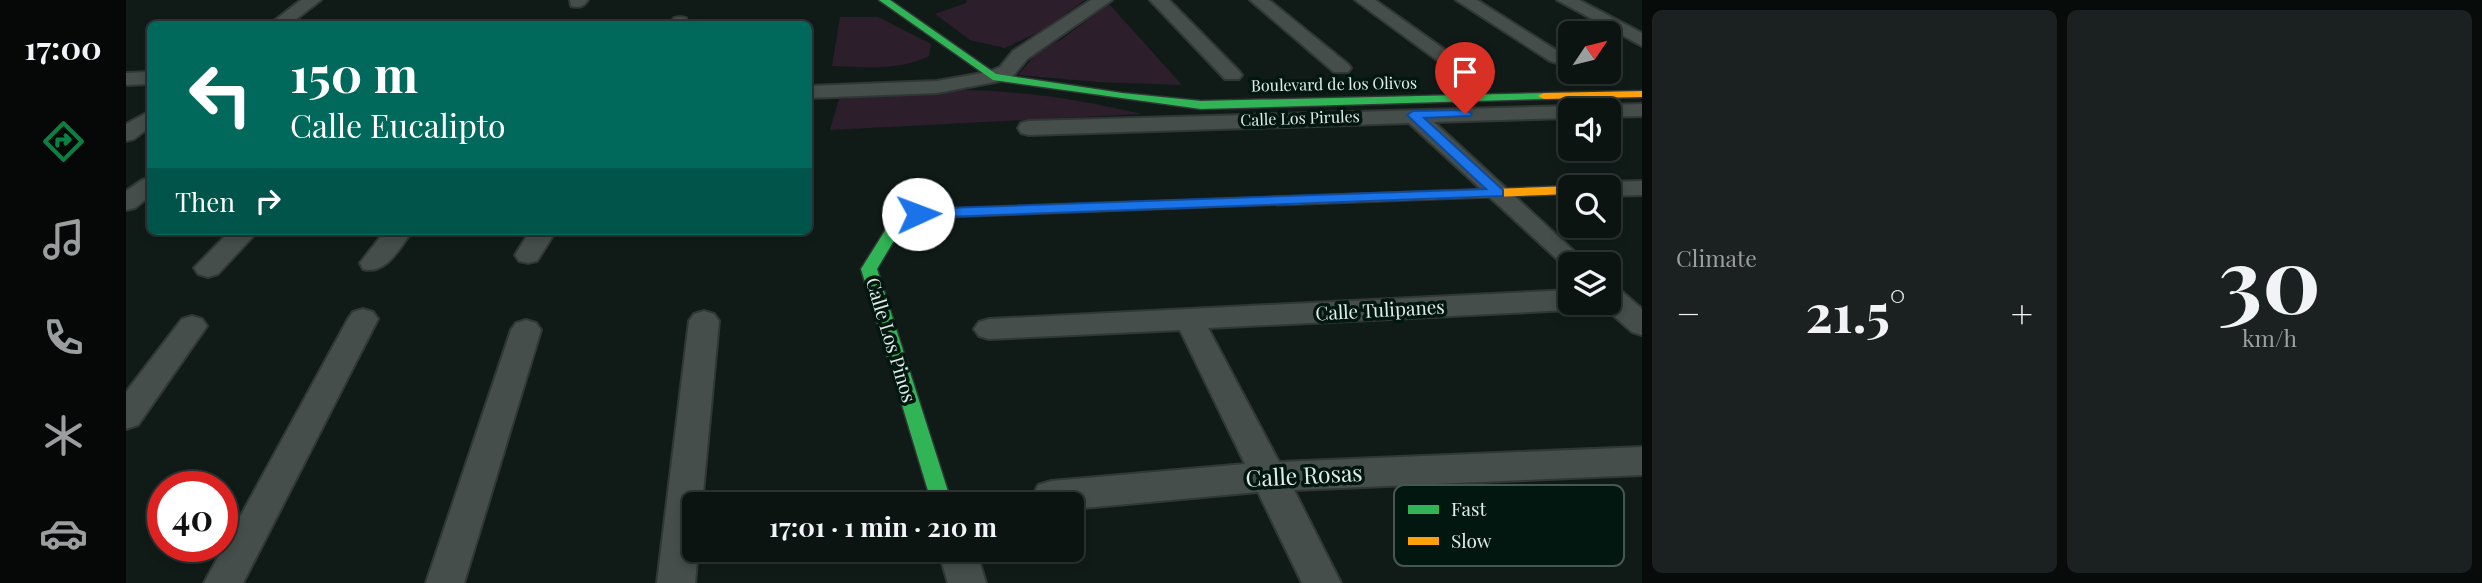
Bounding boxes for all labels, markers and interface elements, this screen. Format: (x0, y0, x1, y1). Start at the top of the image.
north arrow (1558, 21, 1620, 84)
map controls (1558, 21, 1621, 315)
text: 17:00 (24, 25, 102, 68)
text: 150 m (290, 40, 418, 105)
pin (1435, 42, 1495, 114)
icon: left (175, 49, 266, 140)
icon: arrive (1446, 53, 1484, 91)
street label: Boulevard de los Olivos (1251, 72, 1417, 95)
button: sound (1558, 98, 1621, 161)
text: Calle Eucalipto (290, 103, 506, 146)
street label: Calle Los Pirules (1240, 105, 1360, 130)
icon: directions (39, 117, 88, 166)
button: search (1558, 175, 1621, 238)
position arrow (881, 177, 955, 251)
icon: right (249, 182, 287, 220)
text: Then (175, 184, 235, 219)
icon: music (39, 215, 88, 264)
text: 30 (2218, 216, 2321, 337)
text: Climate (1676, 242, 1757, 273)
button: layers (1558, 252, 1621, 315)
street label: Calle Los Pinos (861, 274, 923, 405)
text: 21.5° (1806, 277, 1906, 346)
text: − (1676, 287, 1701, 338)
text: + (2011, 287, 2033, 338)
street label: Calle Tulipanes (1315, 293, 1445, 325)
icon: phone (39, 313, 88, 362)
text: km/h (2242, 322, 2297, 353)
icon: climate (39, 411, 88, 460)
street label: Calle Rosas (1245, 456, 1363, 493)
speed limit sign: 40 (147, 471, 238, 562)
legend (1394, 485, 1624, 566)
text: Fast (1451, 495, 1487, 521)
icon: car (39, 509, 88, 558)
text: 17:01 · 1 min · 210 m (769, 509, 997, 544)
text: Slow (1451, 527, 1492, 553)

